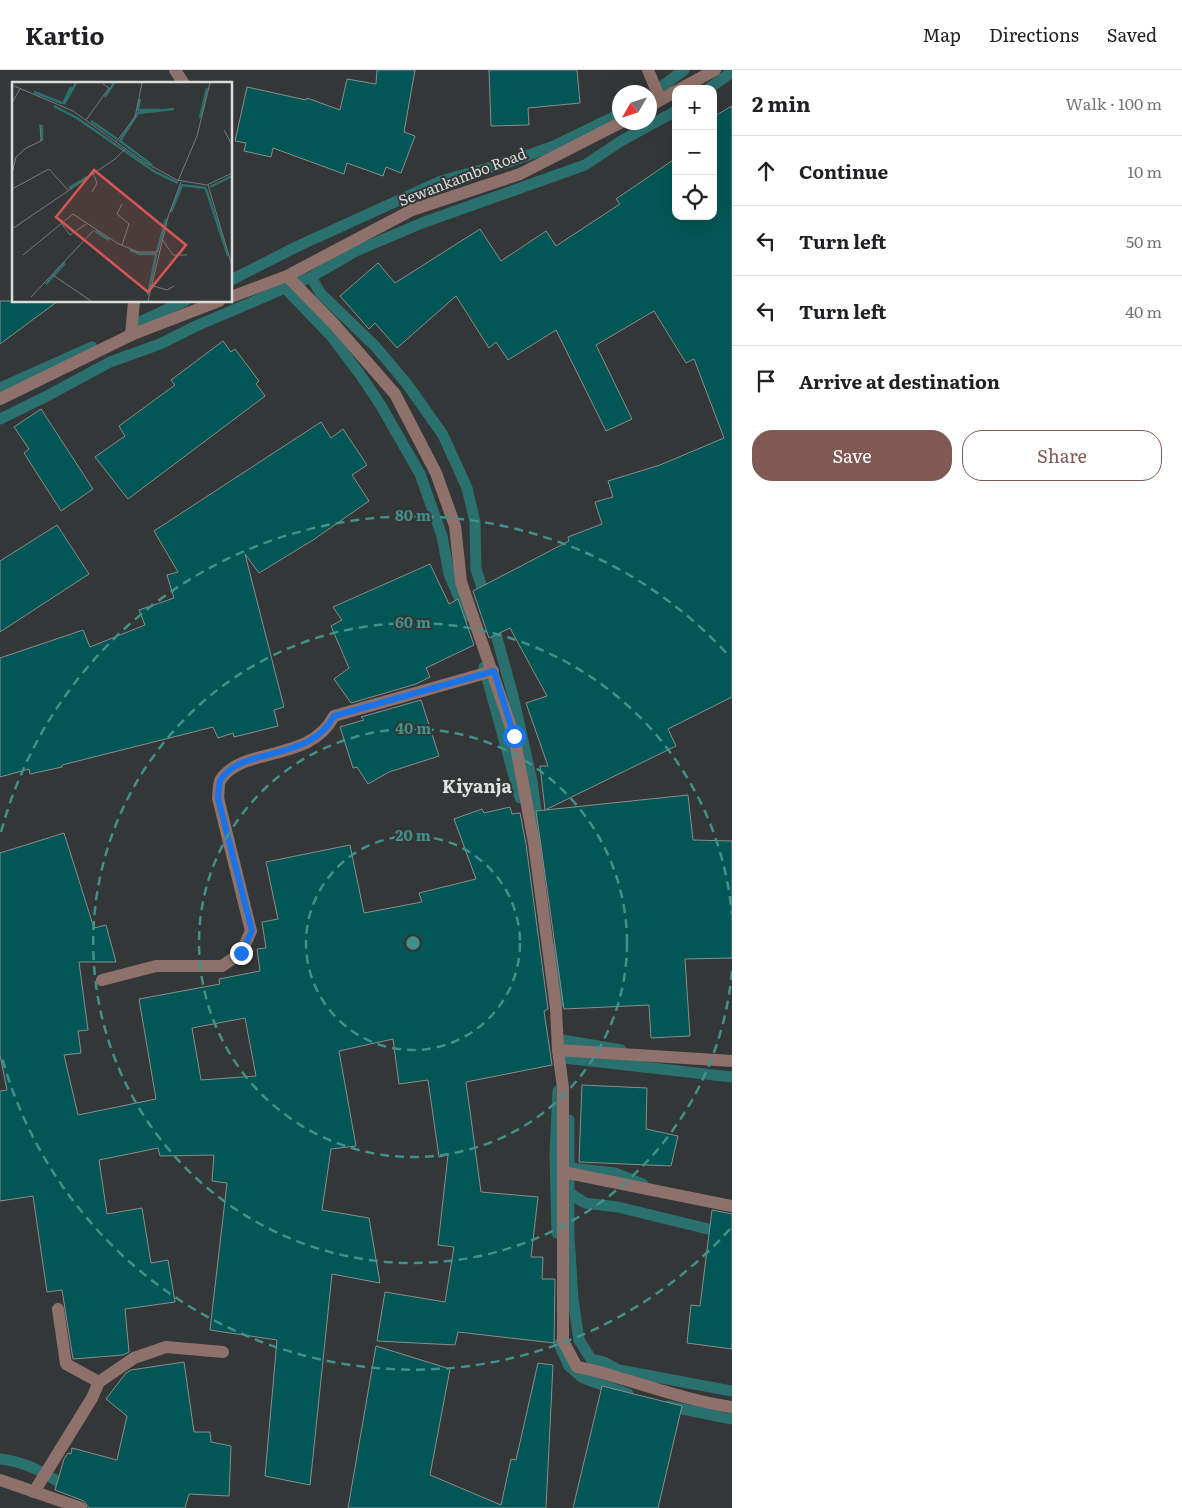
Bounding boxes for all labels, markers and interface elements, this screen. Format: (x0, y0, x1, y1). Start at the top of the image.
text: Kartio (25, 17, 104, 52)
text: Map (923, 21, 961, 48)
text: Directions (989, 21, 1079, 48)
text: Saved (1107, 21, 1157, 48)
inset map (12, 82, 232, 302)
north arrow (612, 85, 657, 130)
map controls (672, 85, 717, 220)
button: + (672, 85, 717, 130)
text: 2 min (752, 87, 811, 118)
text: Walk · 100 m (1066, 91, 1162, 115)
button: − (672, 130, 717, 175)
street label: Sewankambo Road (395, 141, 529, 211)
icon: ahead (752, 157, 780, 185)
text: Continue (799, 157, 888, 185)
text: 10 m (1128, 159, 1162, 183)
button: locate (672, 175, 717, 220)
icon: left (752, 227, 780, 255)
text: Turn left (799, 227, 886, 255)
text: 50 m (1126, 229, 1162, 253)
icon: left (752, 297, 780, 325)
text: Turn left (799, 297, 886, 325)
text: 40 m (1125, 299, 1162, 323)
icon: arrive (752, 367, 780, 395)
text: Arrive at destination (799, 367, 1000, 395)
button: Save (752, 430, 952, 481)
button: Share (962, 430, 1162, 481)
text: 80 m (395, 503, 431, 526)
text: 60 m (395, 610, 431, 633)
text: 40 m (395, 716, 431, 739)
route start (503, 725, 526, 748)
district label: Kiyanja (442, 772, 512, 799)
text: 20 m (395, 823, 431, 846)
centre of rings (404, 934, 422, 952)
route end (230, 942, 253, 965)

